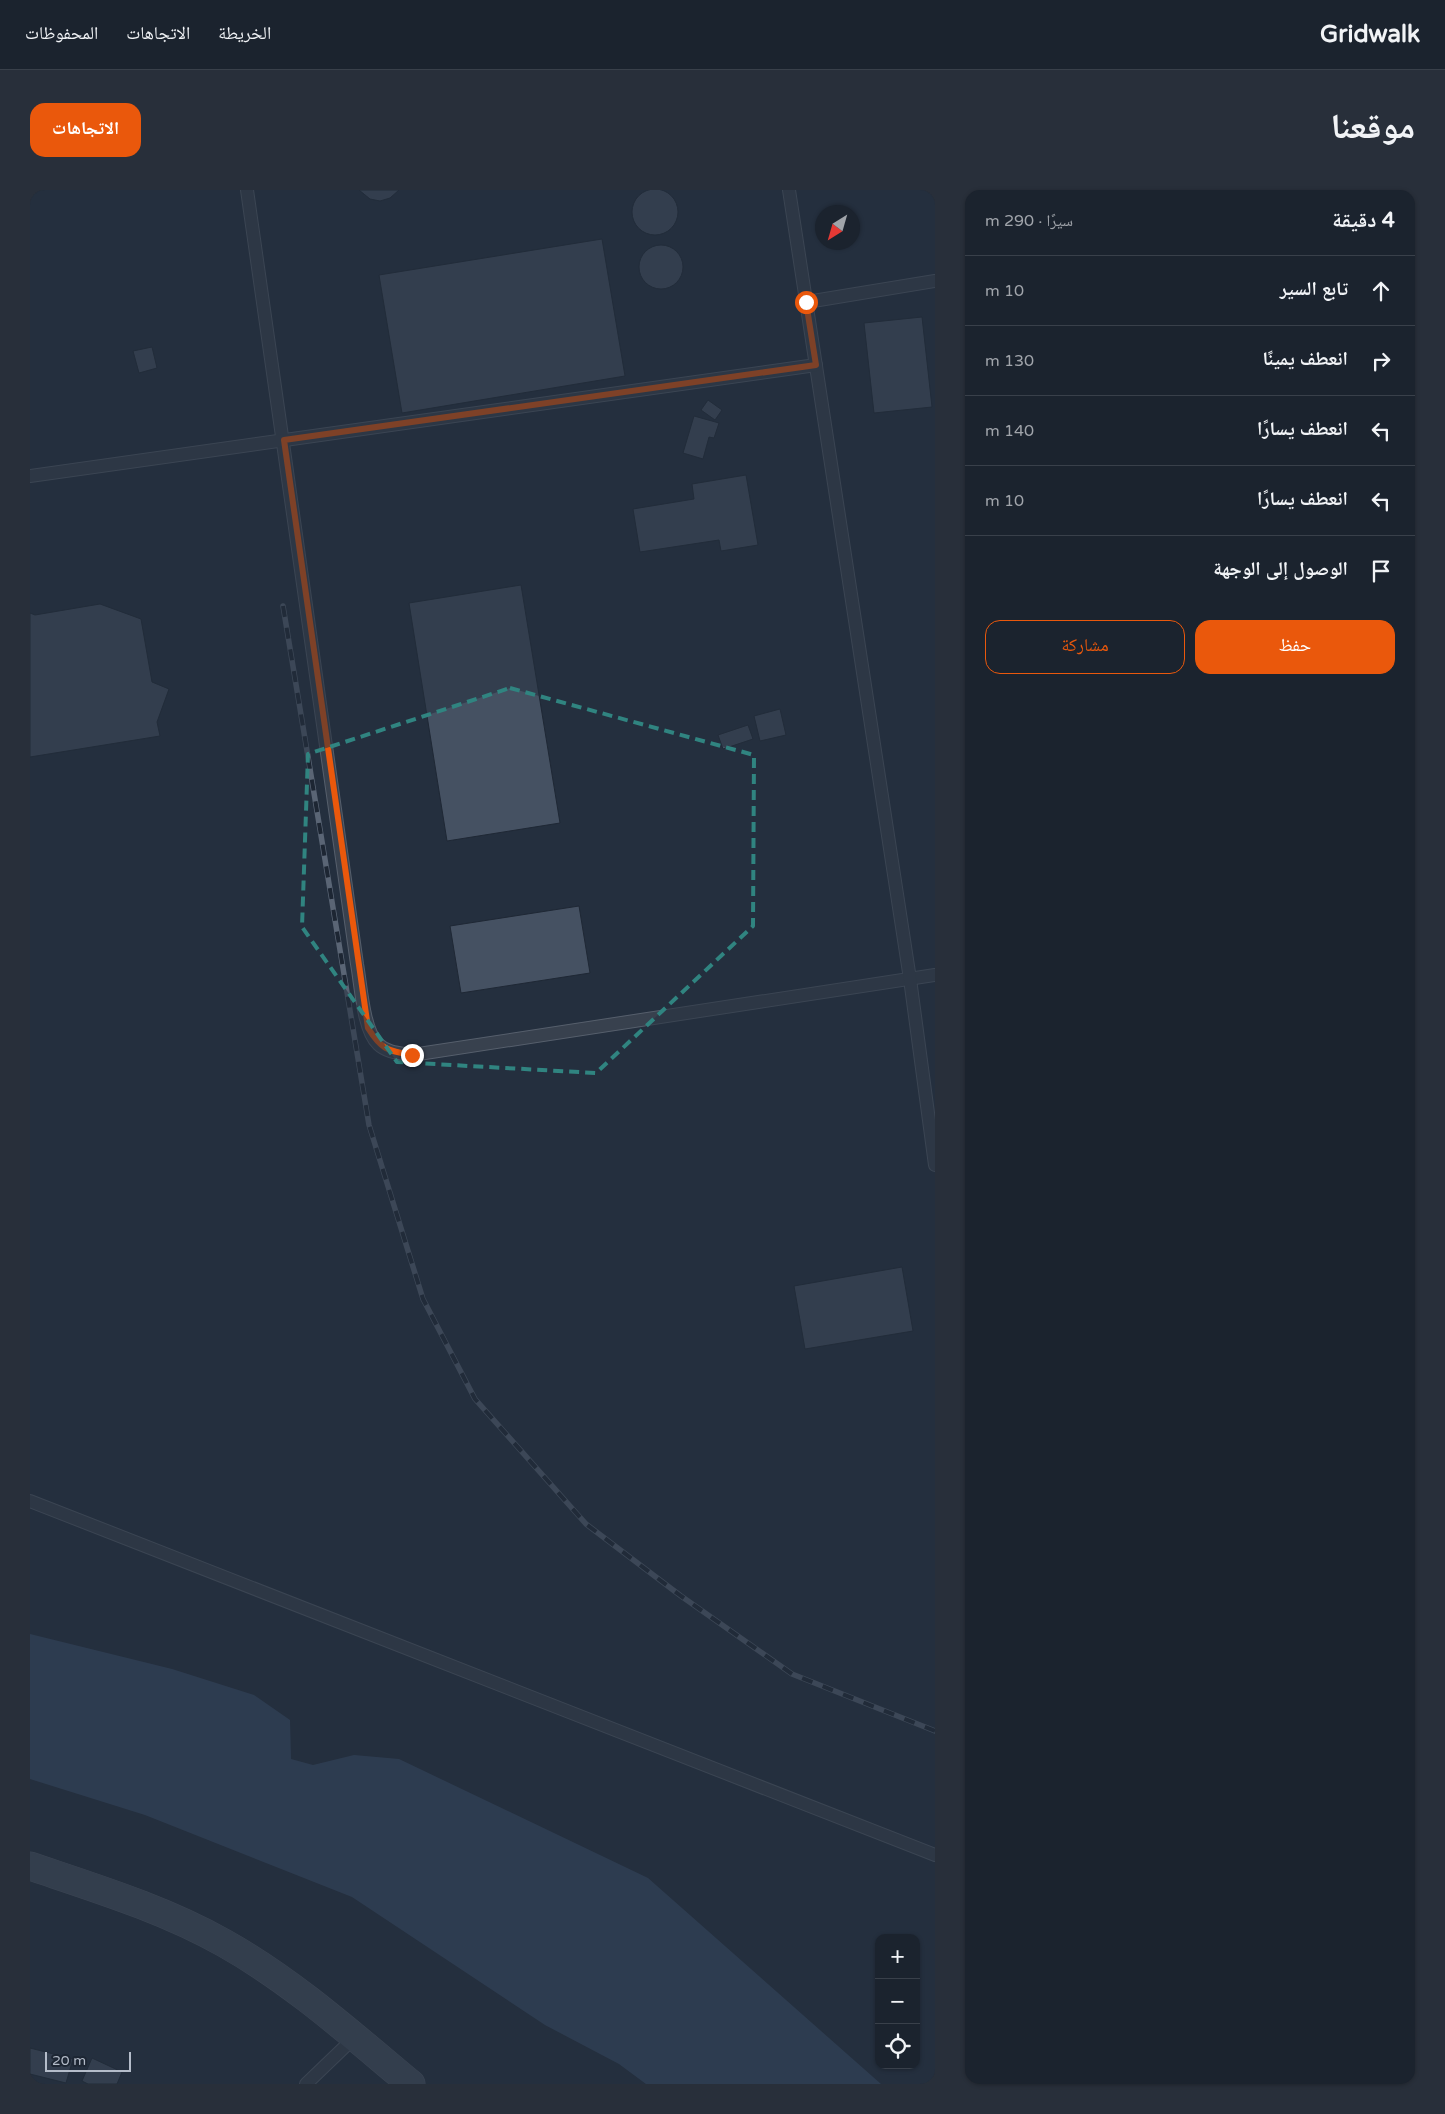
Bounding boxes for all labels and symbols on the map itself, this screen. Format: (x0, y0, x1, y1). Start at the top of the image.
north arrow (815, 205, 860, 250)
route start (795, 291, 818, 314)
route end (401, 1044, 424, 1067)
scale bar (45, 2049, 131, 2072)

